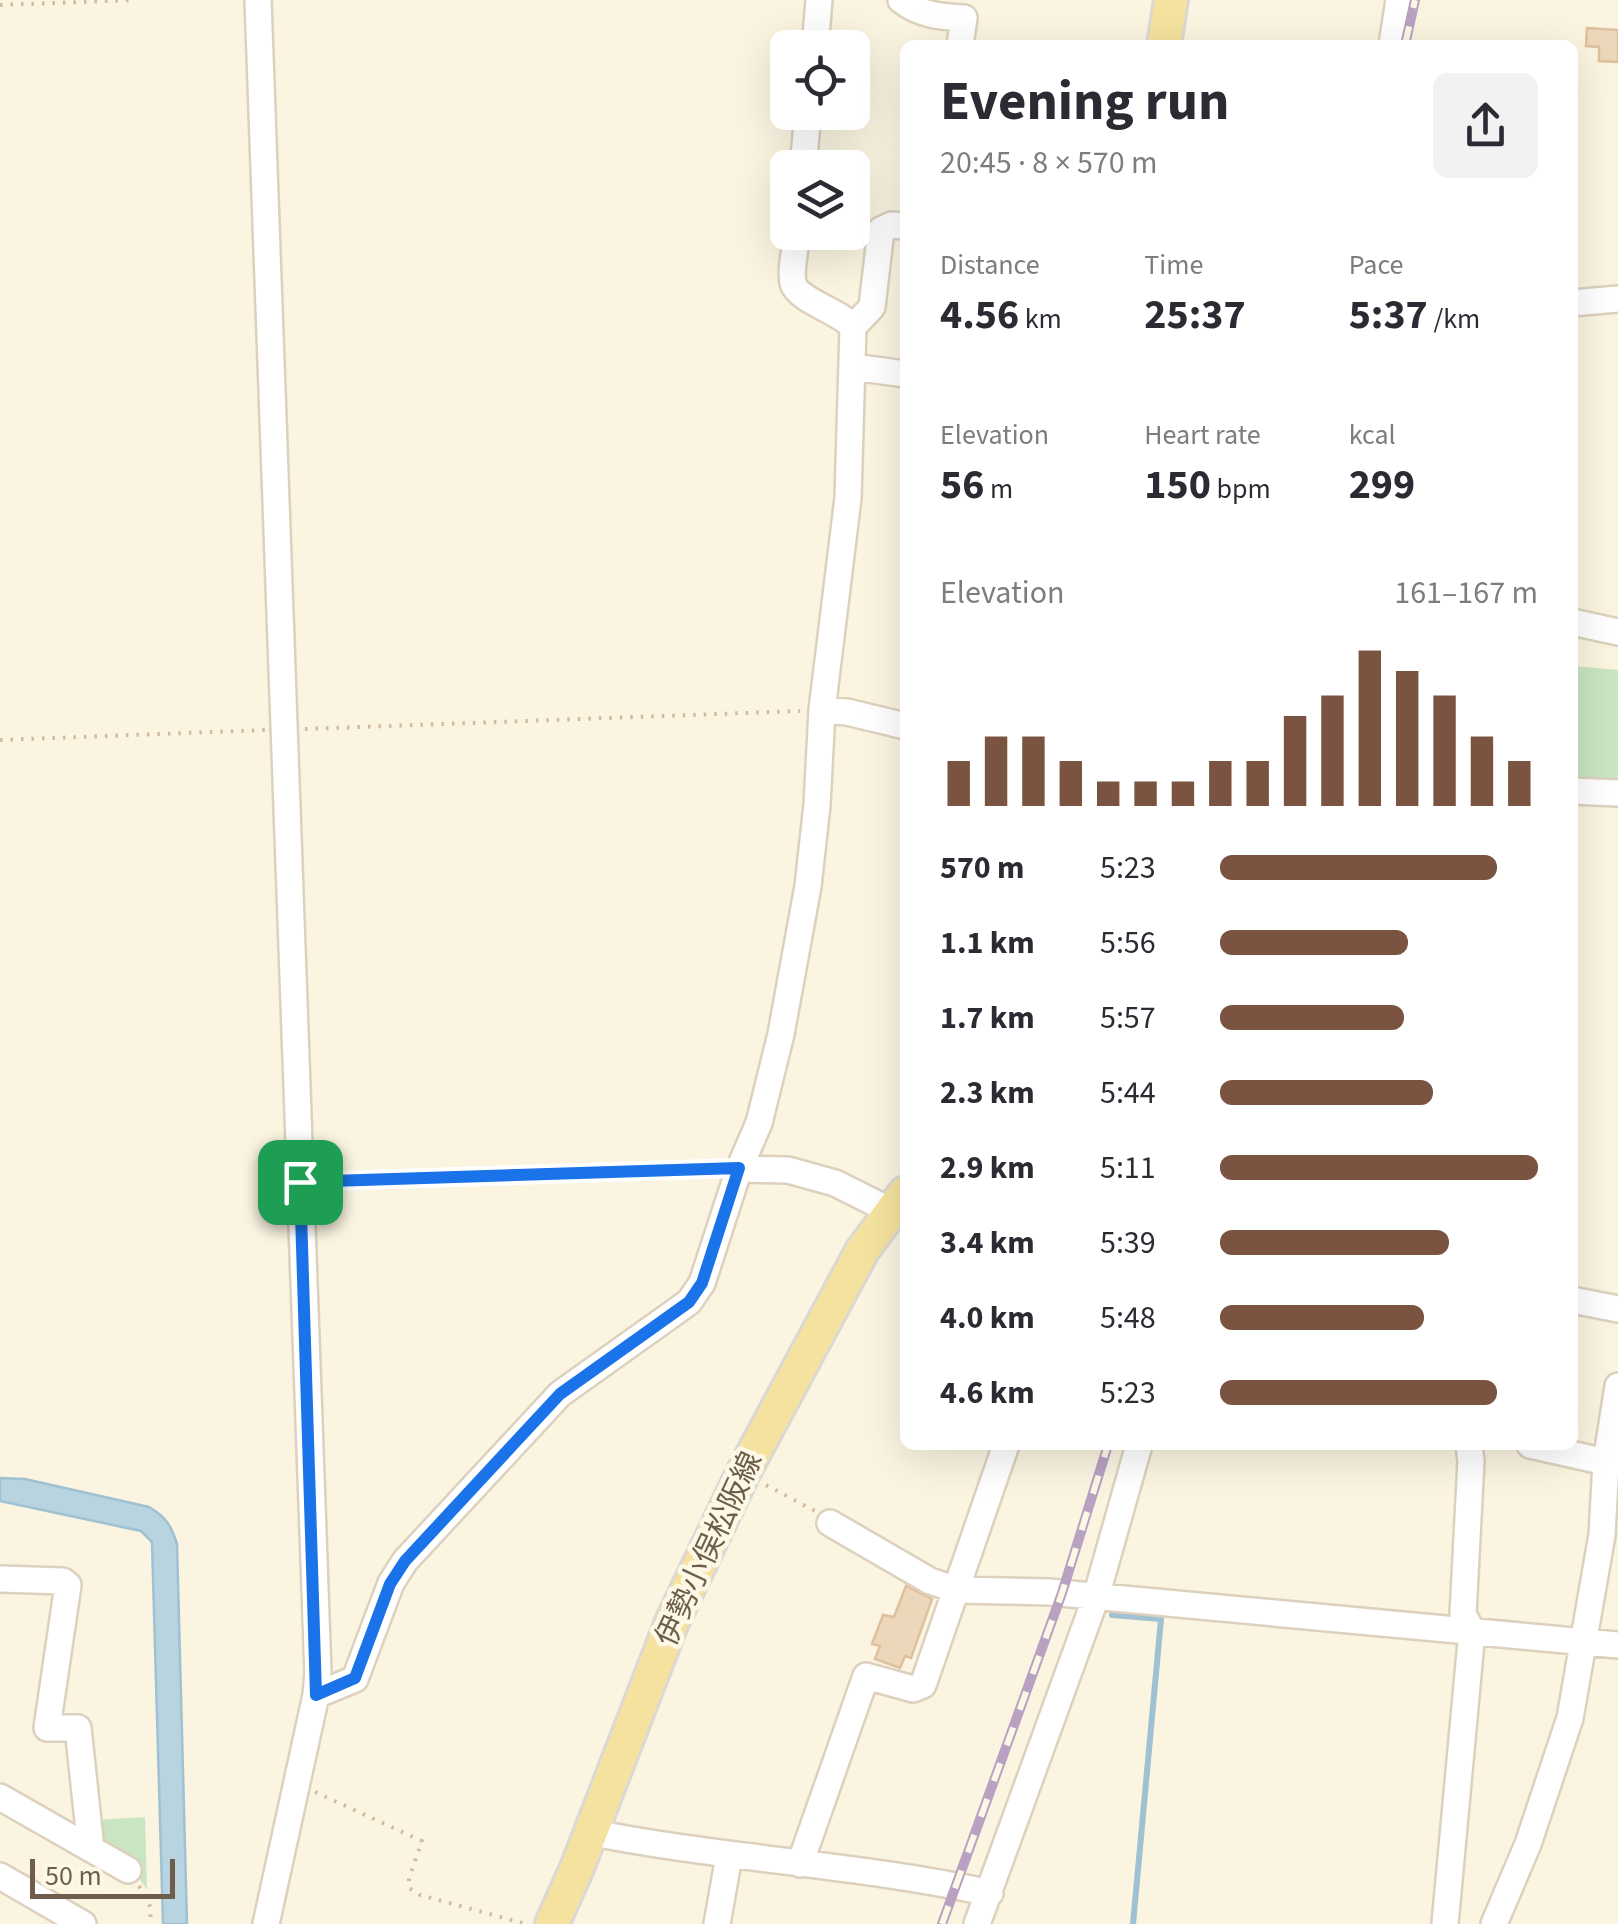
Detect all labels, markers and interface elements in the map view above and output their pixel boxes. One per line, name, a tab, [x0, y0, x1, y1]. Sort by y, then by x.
map controls	[770, 30, 870, 250]
button: locate	[770, 30, 870, 130]
text: Evening run	[940, 63, 1229, 141]
button: share	[1433, 73, 1538, 178]
text: 20:45 · 8 × 570 m	[940, 140, 1158, 186]
button: layers	[770, 150, 870, 250]
text: Distance	[940, 245, 1040, 285]
text: Time	[1144, 245, 1203, 285]
text: Pace	[1349, 245, 1404, 285]
text: 4.56	[940, 285, 1019, 345]
text: 25:37	[1144, 285, 1246, 345]
text: 5:37	[1349, 285, 1428, 345]
text: km	[1019, 299, 1062, 339]
text: /km	[1428, 299, 1480, 339]
text: Elevation	[940, 415, 1049, 455]
text: Heart rate	[1144, 415, 1261, 455]
text: kcal	[1349, 415, 1396, 455]
text: 56	[940, 455, 984, 515]
text: 150	[1144, 455, 1211, 515]
text: 299	[1349, 455, 1415, 515]
text: m	[984, 469, 1013, 509]
text: bpm	[1211, 469, 1271, 509]
text: Elevation	[940, 570, 1065, 616]
text: 161–167 m	[1394, 570, 1538, 616]
text: 570 m	[940, 845, 1025, 891]
text: 5:23	[1100, 845, 1156, 891]
text: 1.1 km	[940, 920, 1035, 966]
text: 5:56	[1100, 920, 1156, 966]
text: 1.7 km	[940, 995, 1035, 1041]
text: 5:57	[1100, 995, 1156, 1041]
text: 2.3 km	[940, 1070, 1035, 1116]
text: 5:44	[1100, 1070, 1156, 1116]
pin	[258, 1140, 343, 1225]
text: 2.9 km	[940, 1145, 1035, 1191]
text: 5:11	[1100, 1145, 1156, 1191]
icon: arrive	[273, 1155, 328, 1210]
text: 3.4 km	[940, 1220, 1035, 1266]
text: 5:39	[1100, 1220, 1156, 1266]
text: 4.0 km	[940, 1295, 1035, 1341]
text: 5:48	[1100, 1295, 1156, 1341]
text: 4.6 km	[940, 1370, 1035, 1416]
text: 5:23	[1100, 1370, 1156, 1416]
street label: 伊勢小俣松阪線	[645, 1445, 773, 1653]
scale bar	[30, 1854, 175, 1898]
text: 50 m	[45, 1856, 102, 1896]

